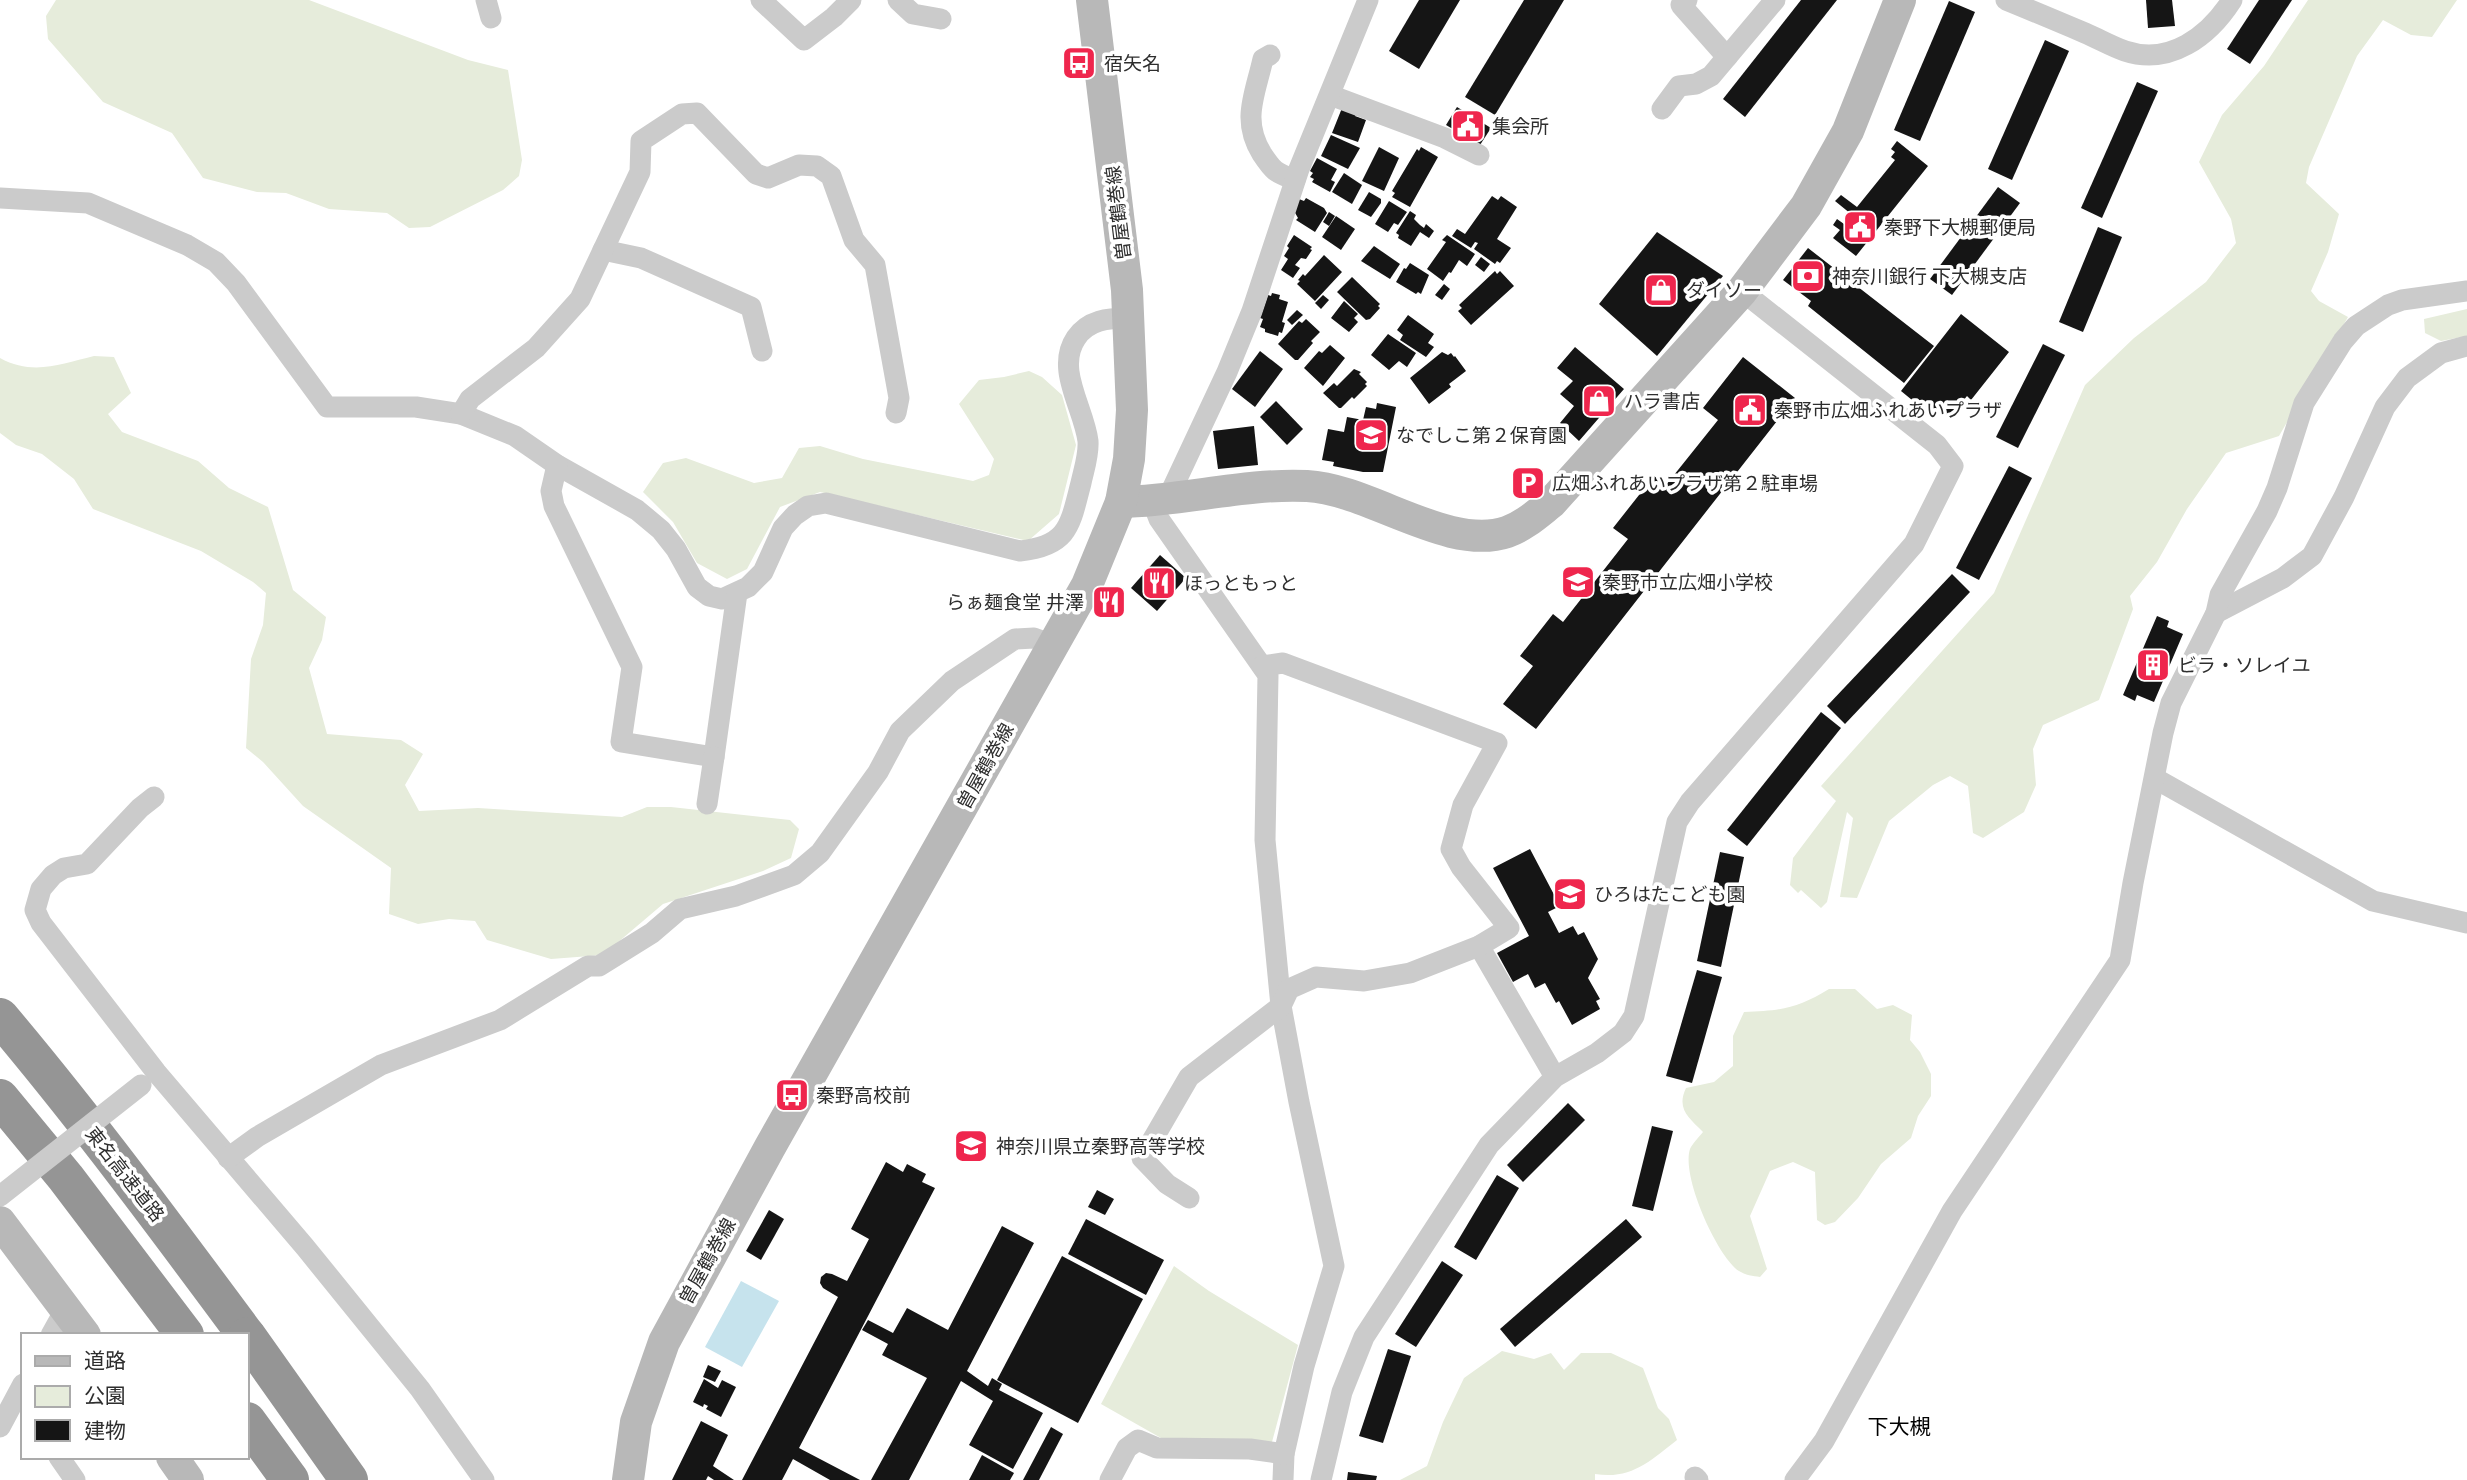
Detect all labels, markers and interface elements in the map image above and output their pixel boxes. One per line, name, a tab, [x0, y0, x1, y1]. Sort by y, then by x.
bus stop icon: 宿矢名	[1060, 44, 1098, 82]
place label: 宿矢名	[1104, 51, 1161, 75]
public building icon: 集会所	[1449, 107, 1487, 145]
place label: 集会所	[1492, 114, 1549, 138]
street label: 曽屋鶴巻線	[1100, 164, 1136, 262]
public building icon: 秦野下大槻郵便局	[1841, 208, 1879, 246]
place label: 秦野下大槻郵便局	[1884, 215, 2036, 239]
bank icon: 神奈川銀行 下大槻支店	[1789, 257, 1827, 295]
place label: 神奈川銀行 下大槻支店	[1832, 264, 2027, 288]
shop icon: ダイソー	[1642, 271, 1680, 309]
place label: ダイソー	[1686, 278, 1762, 302]
shop icon: ハラ書店	[1580, 382, 1618, 420]
place label: ハラ書店	[1624, 389, 1700, 413]
public building icon: 秦野市広畑ふれあいプラザ	[1731, 391, 1769, 429]
place label: 秦野市広畑ふれあいプラザ	[1774, 398, 2002, 422]
school or university icon: なでしこ第２保育園	[1352, 416, 1390, 454]
place label: なでしこ第２保育園	[1396, 423, 1567, 447]
parking icon: 広畑ふれあいプラザ第２駐車場	[1509, 464, 1547, 502]
place label: 広畑ふれあいプラザ第２駐車場	[1552, 471, 1818, 495]
school or university icon: 秦野市立広畑小学校	[1559, 563, 1597, 601]
restaurant icon: ほっともっと	[1140, 564, 1178, 602]
place label: 秦野市立広畑小学校	[1602, 570, 1773, 594]
place label: ほっともっと	[1184, 571, 1298, 595]
restaurant icon: らぁ麺食堂 井澤	[1090, 583, 1128, 621]
place label: らぁ麺食堂 井澤	[946, 590, 1084, 614]
building icon: ビラ・ソレイユ	[2134, 646, 2172, 684]
place label: ビラ・ソレイユ	[2178, 653, 2311, 677]
street label: 曽屋鶴巻線	[951, 719, 1019, 813]
school or university icon: ひろはたこども園	[1551, 875, 1589, 913]
place label: ひろはたこども園	[1594, 882, 1746, 906]
bus stop icon: 秦野高校前	[773, 1076, 811, 1114]
place label: 秦野高校前	[816, 1083, 911, 1107]
street label: 東名高速道路	[80, 1122, 170, 1226]
school or university icon: 神奈川県立秦野高等学校	[952, 1127, 990, 1165]
place label: 神奈川県立秦野高等学校	[996, 1134, 1205, 1158]
street label: 曽屋鶴巻線	[673, 1214, 741, 1308]
legend	[21, 1333, 248, 1459]
text: 道路	[84, 1347, 126, 1373]
text: 公園	[84, 1382, 126, 1408]
district label: 下大槻	[1868, 1413, 1931, 1439]
text: 建物	[84, 1417, 126, 1443]

